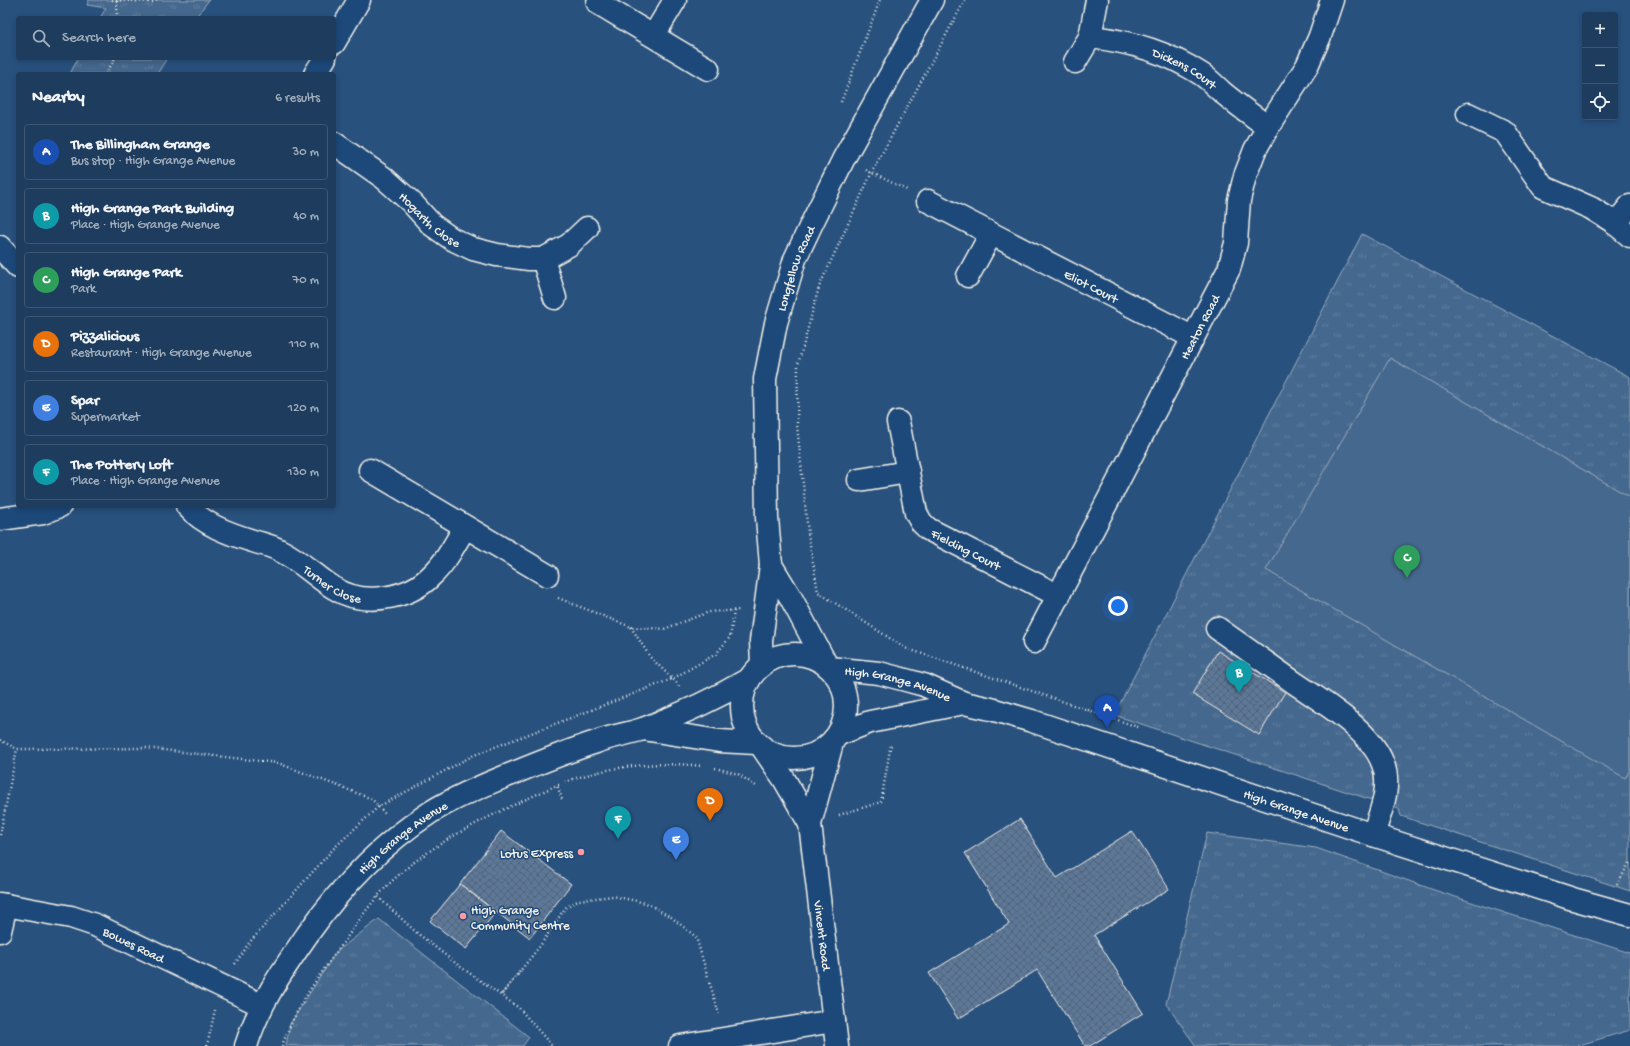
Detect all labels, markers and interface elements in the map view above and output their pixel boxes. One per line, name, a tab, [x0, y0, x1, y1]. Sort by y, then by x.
map controls	[1582, 12, 1618, 120]
button: +	[1582, 12, 1618, 48]
search box	[16, 16, 336, 60]
icon: search	[30, 27, 52, 49]
text: Search here	[62, 29, 136, 47]
street label: Dickens Court	[1149, 46, 1220, 95]
button: −	[1582, 48, 1618, 84]
button: locate	[1582, 84, 1618, 120]
text: Nearby	[32, 88, 85, 108]
text: 6 results	[275, 91, 320, 106]
text: The Billingham Grange	[71, 136, 210, 154]
text: A	[42, 145, 50, 160]
text: 30 m	[293, 145, 319, 160]
text: Bus stop · High Grange Avenue	[71, 154, 235, 169]
street label: Hogarth Close	[395, 190, 462, 252]
text: High Grange Park Building	[71, 200, 234, 218]
text: B	[43, 209, 49, 224]
text: 40 m	[293, 209, 319, 224]
text: Place · High Grange Avenue	[71, 218, 220, 233]
street label: Longfellow Road	[775, 223, 820, 313]
text: High Grange Park	[71, 264, 182, 282]
street label: Eliot Court	[1061, 267, 1121, 308]
text: C	[42, 273, 50, 288]
text: 70 m	[293, 273, 319, 288]
text: Park	[71, 282, 96, 297]
street label: Heaton Road	[1178, 291, 1225, 363]
text: Pizzalicious	[71, 328, 139, 346]
text: D	[42, 337, 50, 352]
text: 110 m	[289, 337, 319, 352]
text: Restaurant · High Grange Avenue	[71, 346, 252, 361]
text: Spar	[71, 392, 99, 410]
text: E	[42, 401, 50, 416]
text: 120 m	[288, 401, 319, 416]
text: Supermarket	[71, 410, 140, 425]
text: The Pottery Loft	[71, 456, 172, 474]
text: F	[43, 465, 49, 480]
text: 130 m	[287, 465, 319, 480]
text: Place · High Grange Avenue	[71, 474, 220, 489]
street label: Fielding Court	[927, 526, 1004, 576]
pin: C	[1394, 545, 1420, 578]
street label: Turner Close	[299, 562, 362, 608]
your location	[1108, 596, 1128, 616]
pin: B	[1226, 660, 1252, 693]
street label: High Grange Avenue	[844, 665, 953, 706]
pin: A	[1094, 695, 1120, 728]
street label: High Grange Avenue	[1241, 787, 1351, 836]
pin: D	[697, 788, 723, 821]
street label: High Grange Avenue	[356, 799, 451, 878]
pin: F	[605, 806, 631, 839]
pin: E	[663, 827, 689, 860]
place label: Lotus Express	[500, 847, 574, 862]
marker: Lotus Express	[576, 847, 586, 857]
street label: Vincent Road	[809, 899, 833, 973]
place label: High Grange Community Centre	[471, 904, 570, 934]
marker: High Grange Community Centre	[458, 911, 468, 921]
street label: Bowes Road	[99, 925, 168, 968]

